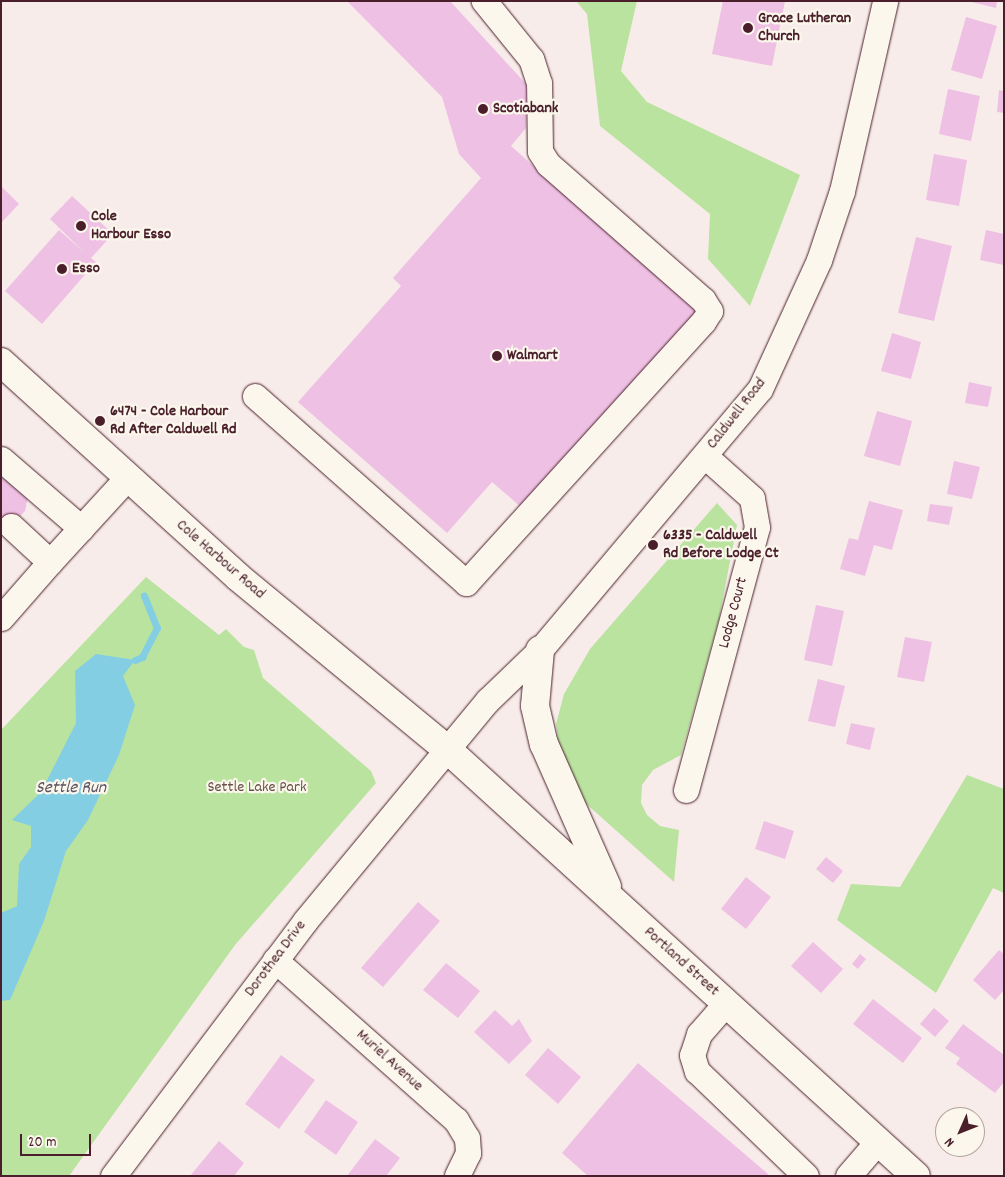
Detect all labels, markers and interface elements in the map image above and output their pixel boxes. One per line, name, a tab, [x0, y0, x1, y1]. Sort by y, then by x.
place label: Grace Lutheran Church	[758, 9, 851, 47]
marker: Grace Lutheran Church	[742, 22, 754, 34]
place label: Scotiabank	[493, 99, 558, 119]
marker: Scotiabank	[477, 103, 489, 115]
place label: Cole Harbour Esso	[91, 207, 171, 245]
marker: Cole Harbour Esso	[75, 220, 87, 232]
place label: Esso	[72, 259, 100, 279]
marker: Esso	[56, 263, 68, 275]
place label: Walmart	[507, 346, 558, 366]
marker: Walmart	[491, 350, 503, 362]
street label: Caldwell Road	[703, 374, 771, 454]
place label: 6474 - Cole Harbour Rd After Caldwell Rd	[110, 402, 237, 440]
marker: 6474 - Cole Harbour Rd After Caldwell Rd	[94, 415, 106, 427]
street label: Cole Harbour Road	[172, 516, 268, 604]
place label: 6335 - Caldwell Rd Before Lodge Ct	[663, 526, 779, 564]
marker: 6335 - Caldwell Rd Before Lodge Ct	[647, 539, 659, 551]
street label: Lodge Court	[715, 575, 753, 651]
water label: Settle Run	[36, 778, 106, 800]
park label: Settle Lake Park	[208, 778, 306, 798]
street label: Dorothea Drive	[241, 917, 311, 1001]
street label: Portland Street	[639, 923, 723, 1001]
street label: Muriel Avenue	[352, 1026, 426, 1096]
north arrow	[935, 1107, 985, 1157]
scale bar	[22, 1124, 94, 1156]
text: 20 m	[28, 1132, 56, 1154]
text: N	[940, 1132, 960, 1151]

